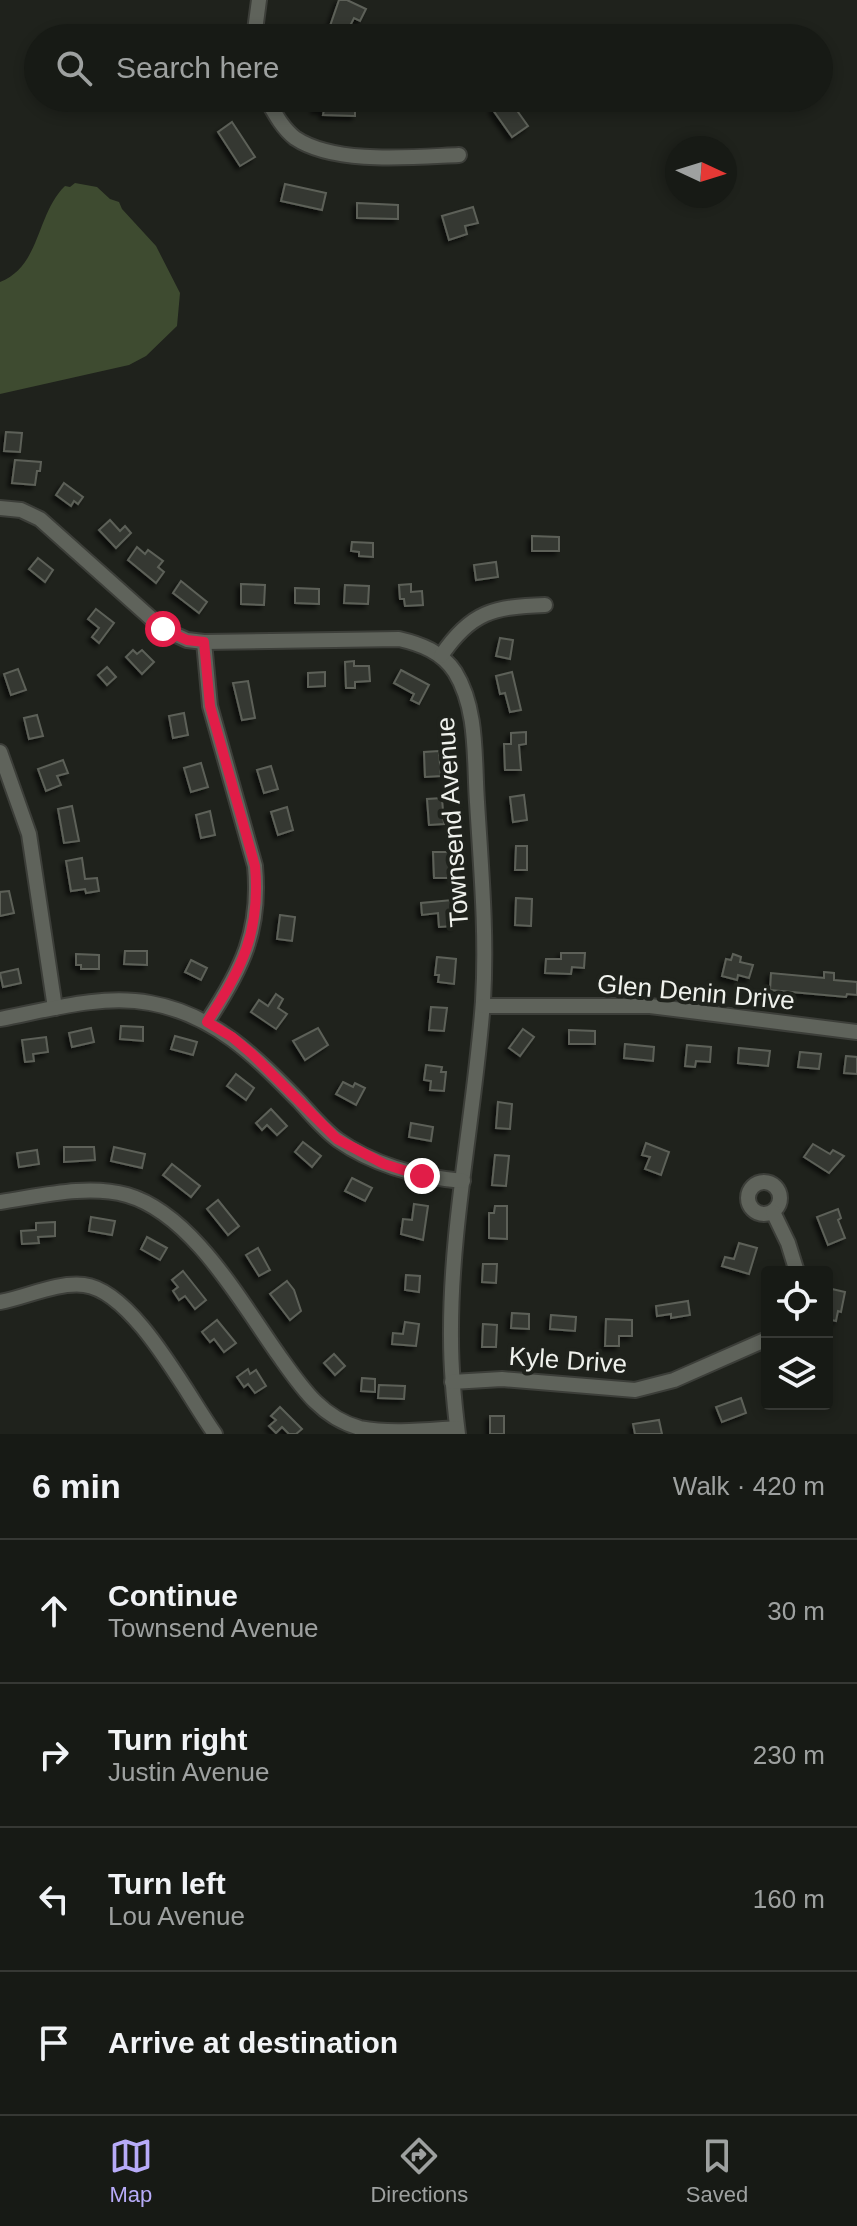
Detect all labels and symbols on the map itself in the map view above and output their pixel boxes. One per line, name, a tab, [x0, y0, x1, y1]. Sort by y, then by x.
north arrow	[665, 136, 737, 208]
route start	[145, 611, 181, 647]
street label: Townsend Avenue	[430, 716, 474, 928]
street label: Glen Denin Drive	[596, 968, 796, 1016]
route end	[404, 1158, 440, 1194]
street label: Kyle Drive	[508, 1341, 628, 1379]

